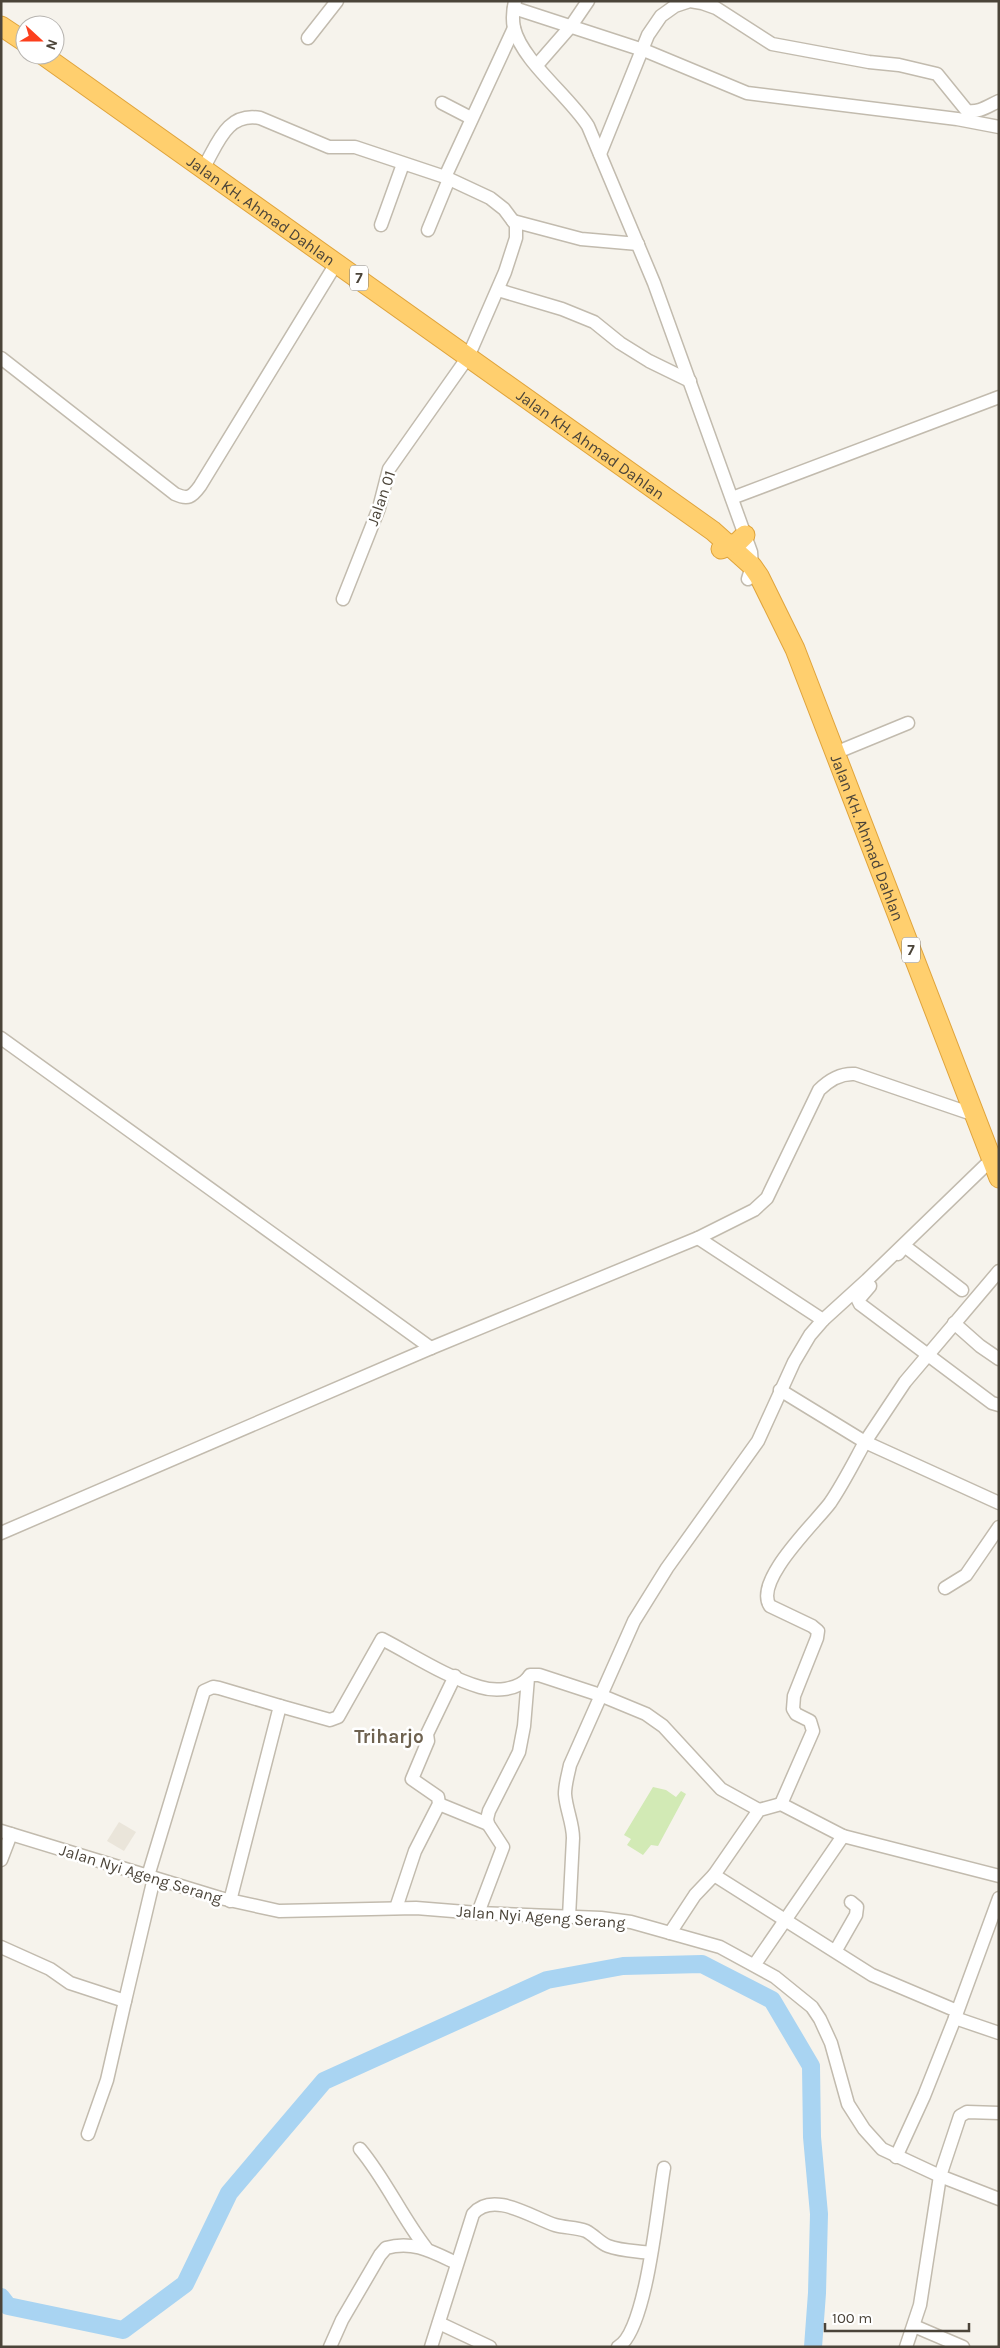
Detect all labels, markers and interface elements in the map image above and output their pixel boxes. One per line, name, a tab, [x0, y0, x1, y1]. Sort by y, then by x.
north arrow	[15, 15, 65, 65]
text: N	[42, 37, 61, 52]
street label: Jalan KH. Ahmad Dahlan	[184, 151, 339, 269]
road number: 7	[350, 266, 368, 290]
street label: Jalan KH. Ahmad Dahlan	[513, 385, 669, 503]
street label: Jalan 01	[363, 468, 399, 528]
street label: Jalan KH. Ahmad Dahlan	[827, 752, 908, 924]
road number: 7	[902, 938, 920, 962]
district label: Triharjo	[354, 1726, 424, 1748]
street label: Jalan Nyi Ageng Serang	[57, 1840, 225, 1908]
street label: Jalan Nyi Ageng Serang	[456, 1902, 626, 1932]
scale bar	[825, 2300, 969, 2332]
text: 100 m	[832, 2309, 872, 2327]

